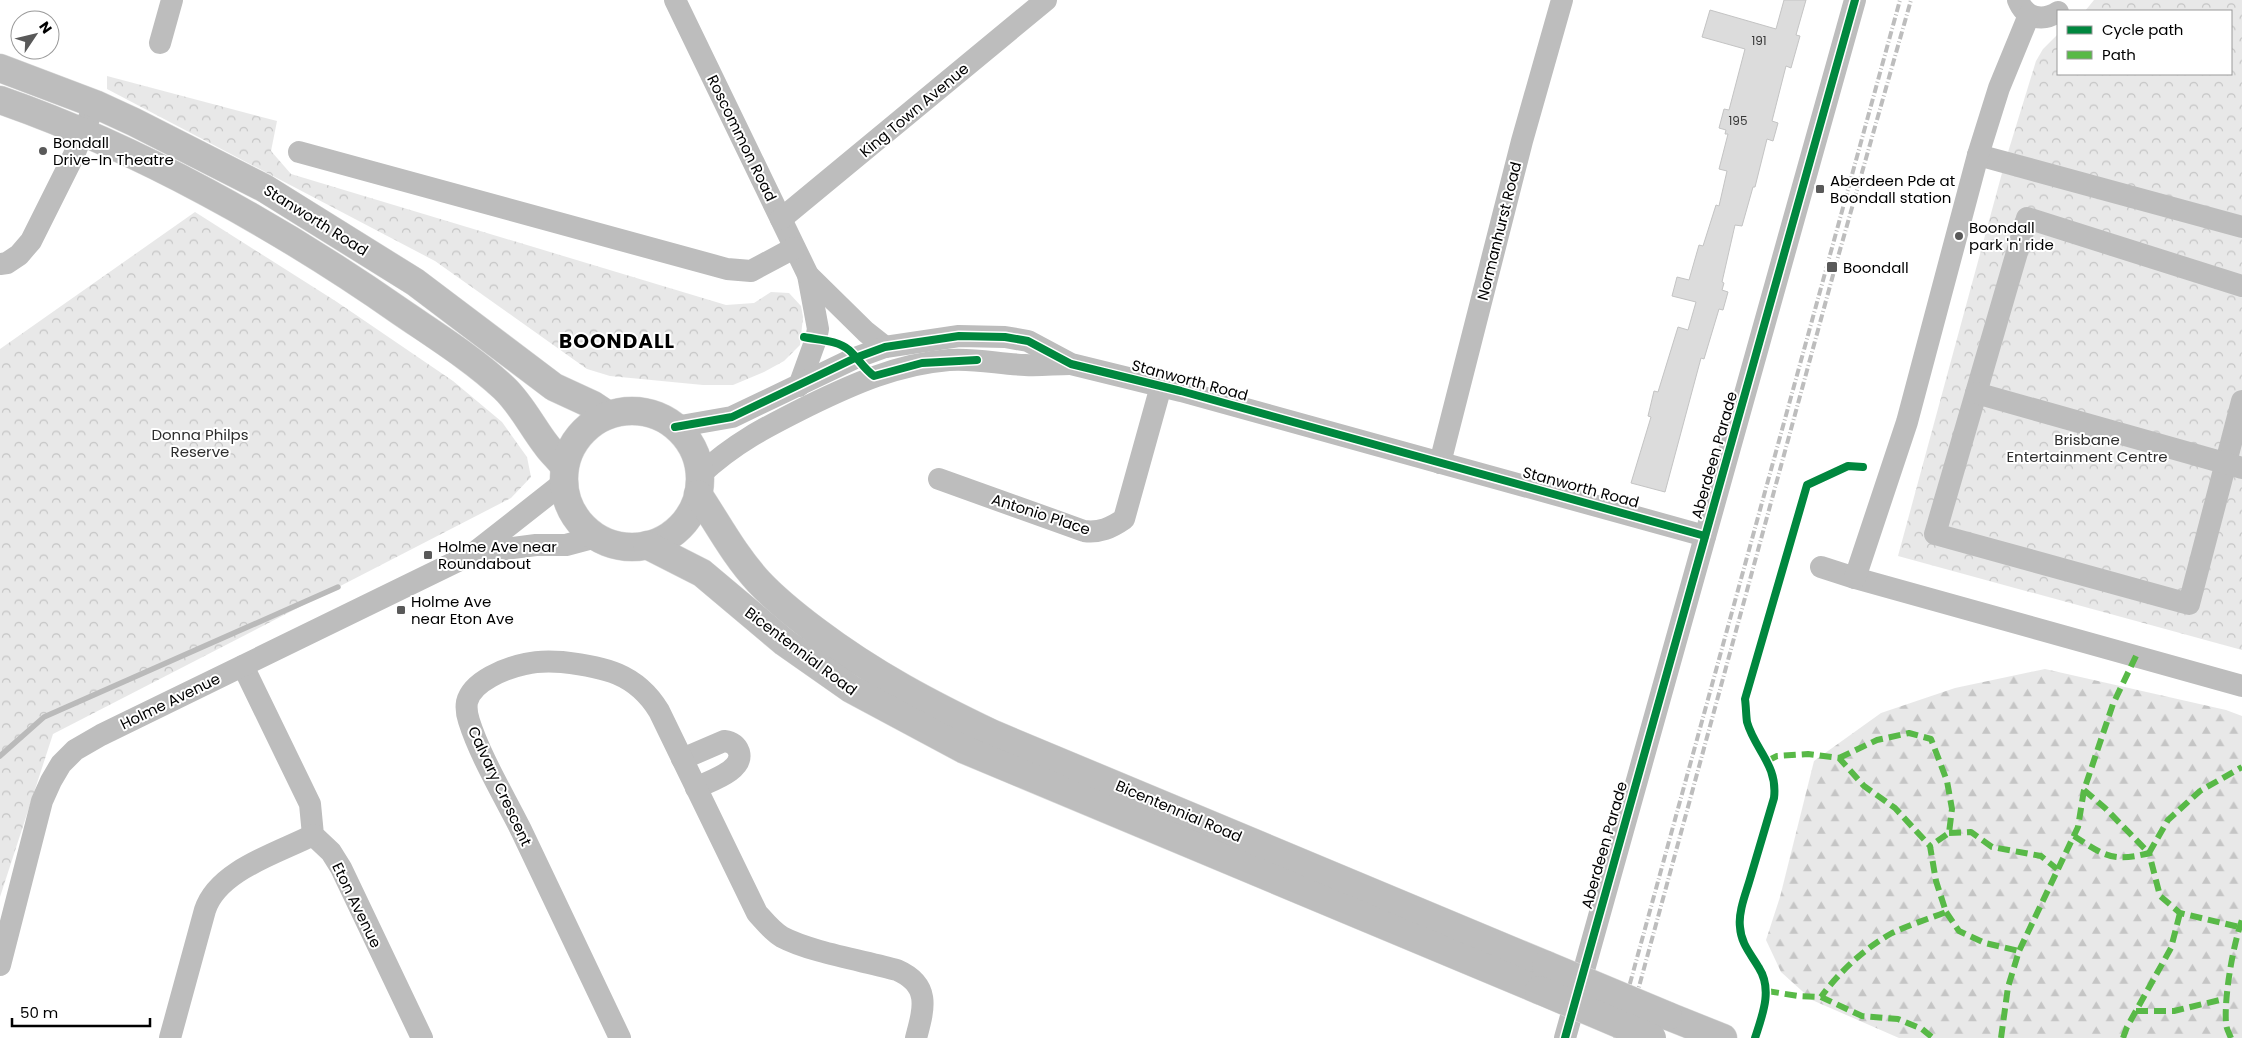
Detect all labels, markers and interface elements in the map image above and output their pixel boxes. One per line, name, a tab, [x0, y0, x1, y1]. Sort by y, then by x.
north arrow	[10, 10, 60, 60]
legend	[2057, 10, 2232, 75]
text: N	[34, 17, 57, 38]
text: Cycle path	[2102, 19, 2183, 40]
house number: 191	[1751, 32, 1767, 49]
text: Path	[2102, 44, 2136, 65]
street label: King Town Avenue	[855, 58, 973, 162]
street label: Roscommon Road	[702, 71, 782, 205]
house number: 195	[1729, 112, 1747, 129]
place label: Bondall Drive-In Theatre	[53, 132, 174, 170]
marker: Bondall Drive-In Theatre	[37, 145, 49, 157]
street label: Normanhurst Road	[1472, 160, 1526, 302]
place label: Aberdeen Pde at Boondall station	[1830, 170, 1955, 208]
street label: Stanworth Road	[260, 179, 372, 261]
marker: Aberdeen Pde at Boondall station	[1814, 183, 1826, 195]
place label: Boondall park 'n' ride	[1969, 217, 2054, 255]
marker: Boondall park 'n' ride	[1953, 230, 1965, 242]
place label: Boondall	[1843, 257, 1909, 278]
marker: Boondall	[1825, 260, 1839, 274]
district label: BOONDALL	[559, 327, 675, 355]
street label: Stanworth Road	[1130, 354, 1250, 406]
street label: Aberdeen Parade	[1686, 389, 1742, 521]
park label: Donna Philps Reserve	[151, 424, 249, 462]
park label: Brisbane Entertainment Centre	[2006, 429, 2168, 467]
street label: Stanworth Road	[1521, 461, 1641, 513]
street label: Antonio Place	[989, 488, 1093, 540]
place label: Holme Ave near Roundabout	[438, 536, 557, 574]
marker: Holme Ave near Roundabout	[422, 549, 434, 561]
place label: Holme Ave near Eton Ave	[411, 591, 514, 629]
street label: Bicentennial Road	[741, 602, 861, 700]
marker: Holme Ave near Eton Ave	[395, 604, 407, 616]
street label: Holme Avenue	[117, 668, 223, 734]
street label: Calvary Crescent	[463, 723, 537, 849]
street label: Bicentennial Road	[1113, 775, 1245, 847]
street label: Aberdeen Parade	[1576, 779, 1632, 911]
street label: Eton Avenue	[327, 859, 387, 951]
scale bar	[12, 996, 150, 1028]
text: 50 m	[20, 1002, 58, 1023]

